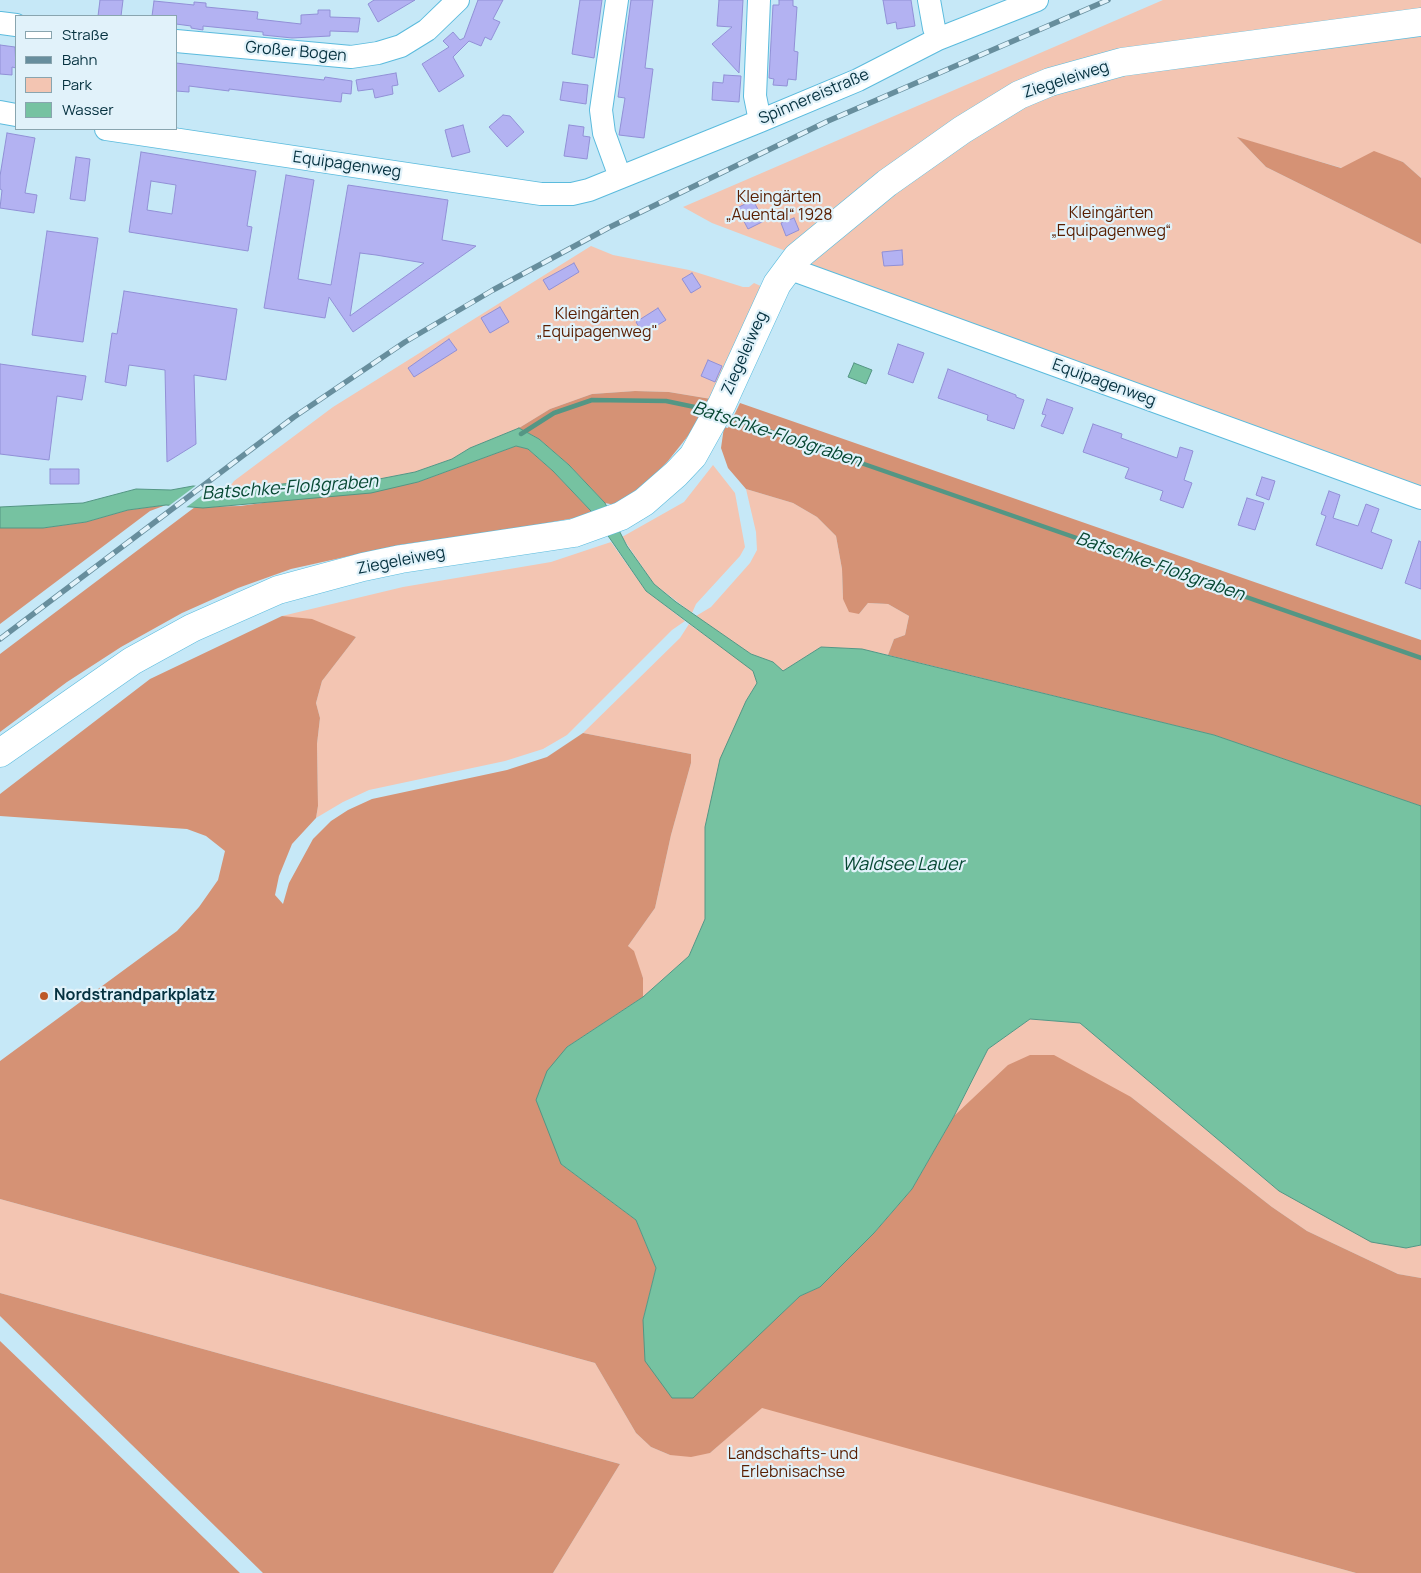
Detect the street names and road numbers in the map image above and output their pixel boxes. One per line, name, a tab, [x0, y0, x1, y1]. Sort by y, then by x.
street label: Großer Bogen	[245, 38, 347, 66]
street label: Ziegeleiweg	[1021, 57, 1111, 103]
street label: Spinnereistraße	[756, 65, 872, 129]
street label: Equipagenweg	[292, 148, 402, 182]
street label: Ziegeleiweg	[718, 308, 772, 398]
street label: Equipagenweg	[1049, 355, 1159, 411]
street label: Ziegeleiweg	[355, 543, 447, 579]

